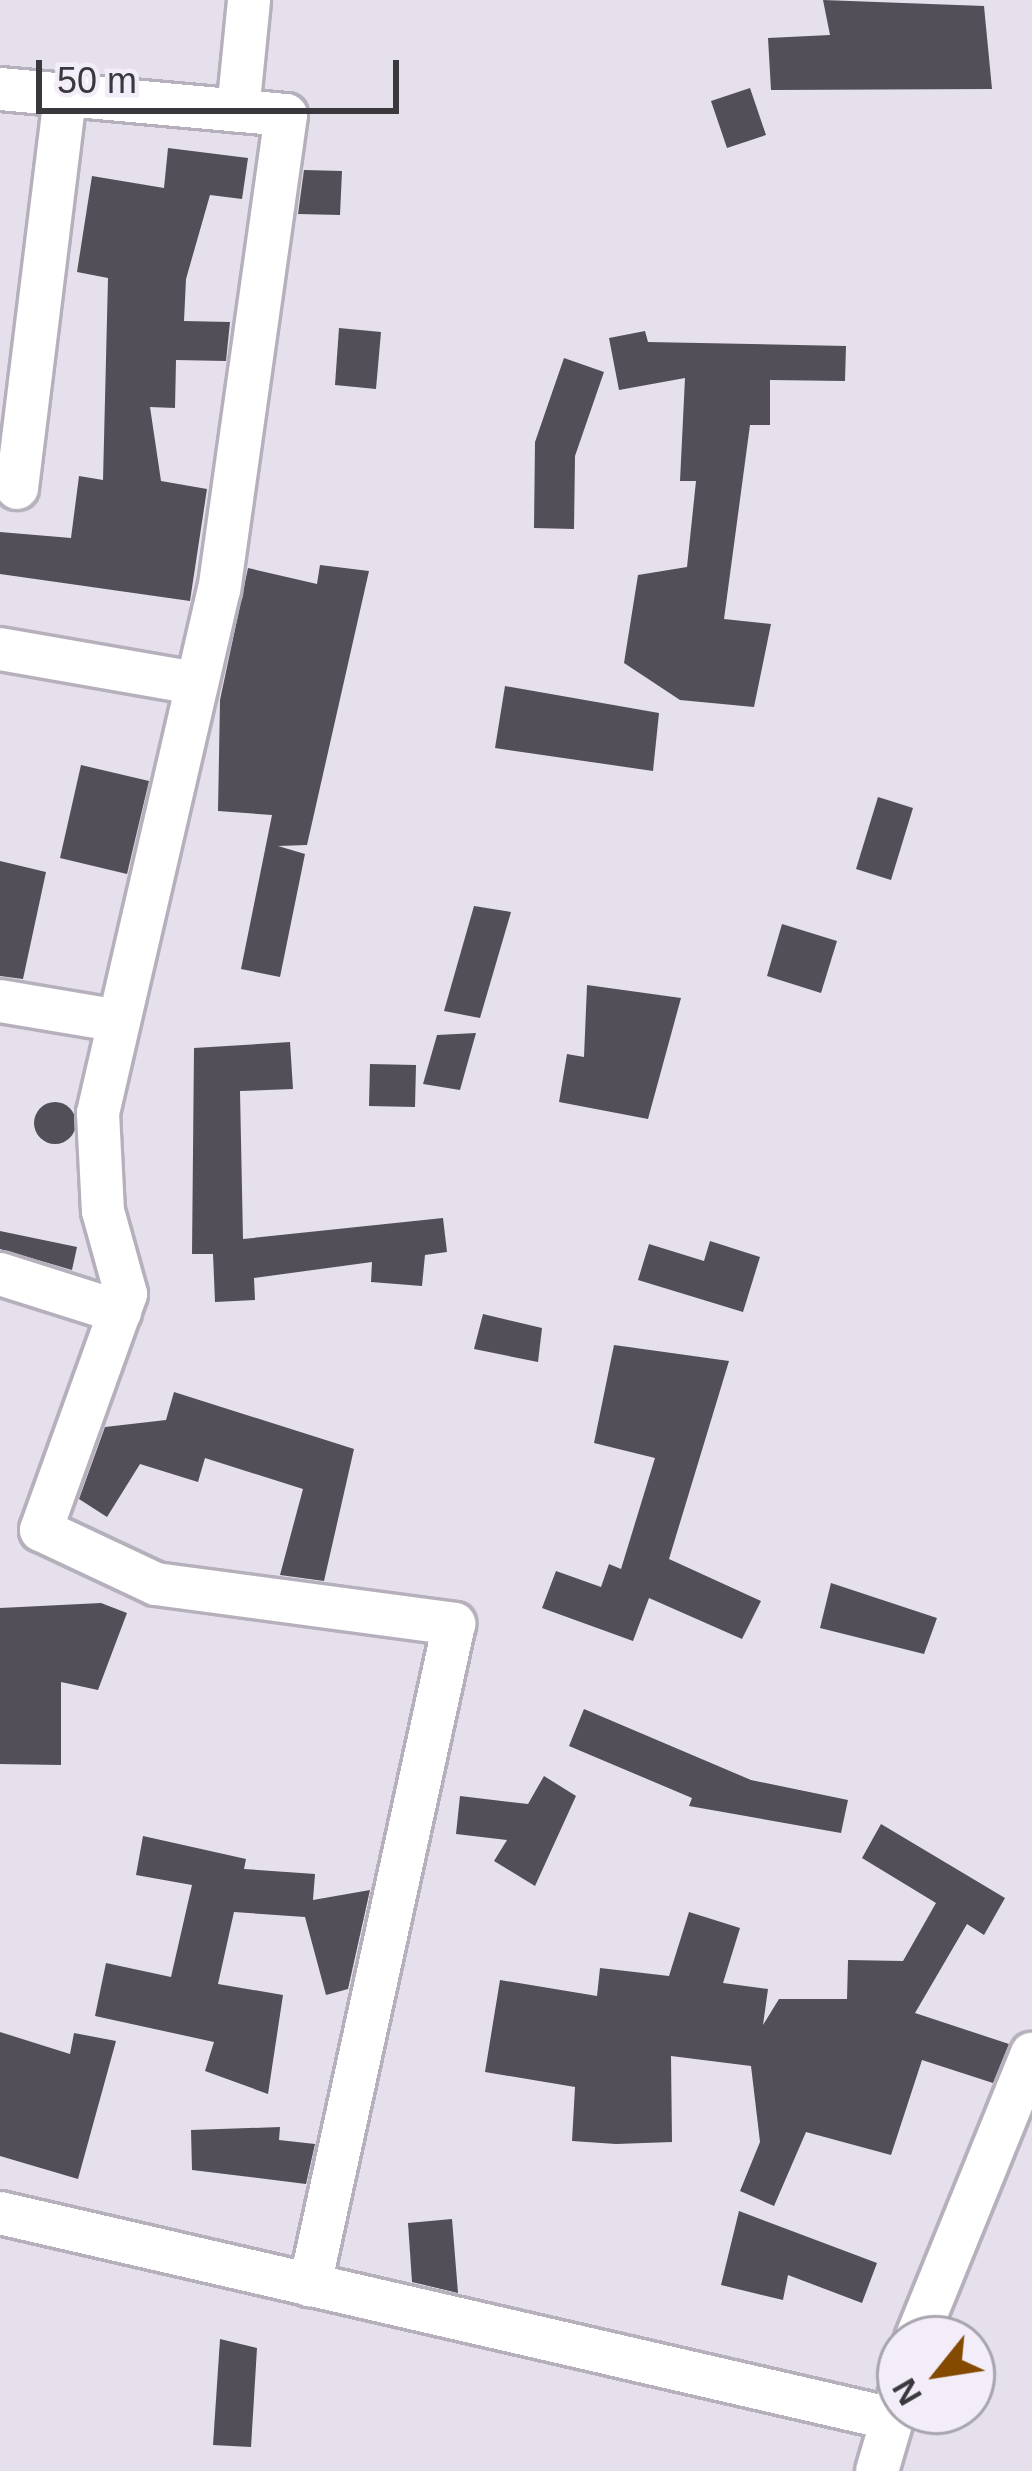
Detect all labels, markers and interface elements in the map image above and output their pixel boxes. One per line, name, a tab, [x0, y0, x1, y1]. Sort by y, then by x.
scale bar	[42, 36, 405, 110]
text: 50 m	[57, 60, 137, 101]
north arrow	[876, 2315, 996, 2435]
text: N	[885, 2372, 929, 2411]

